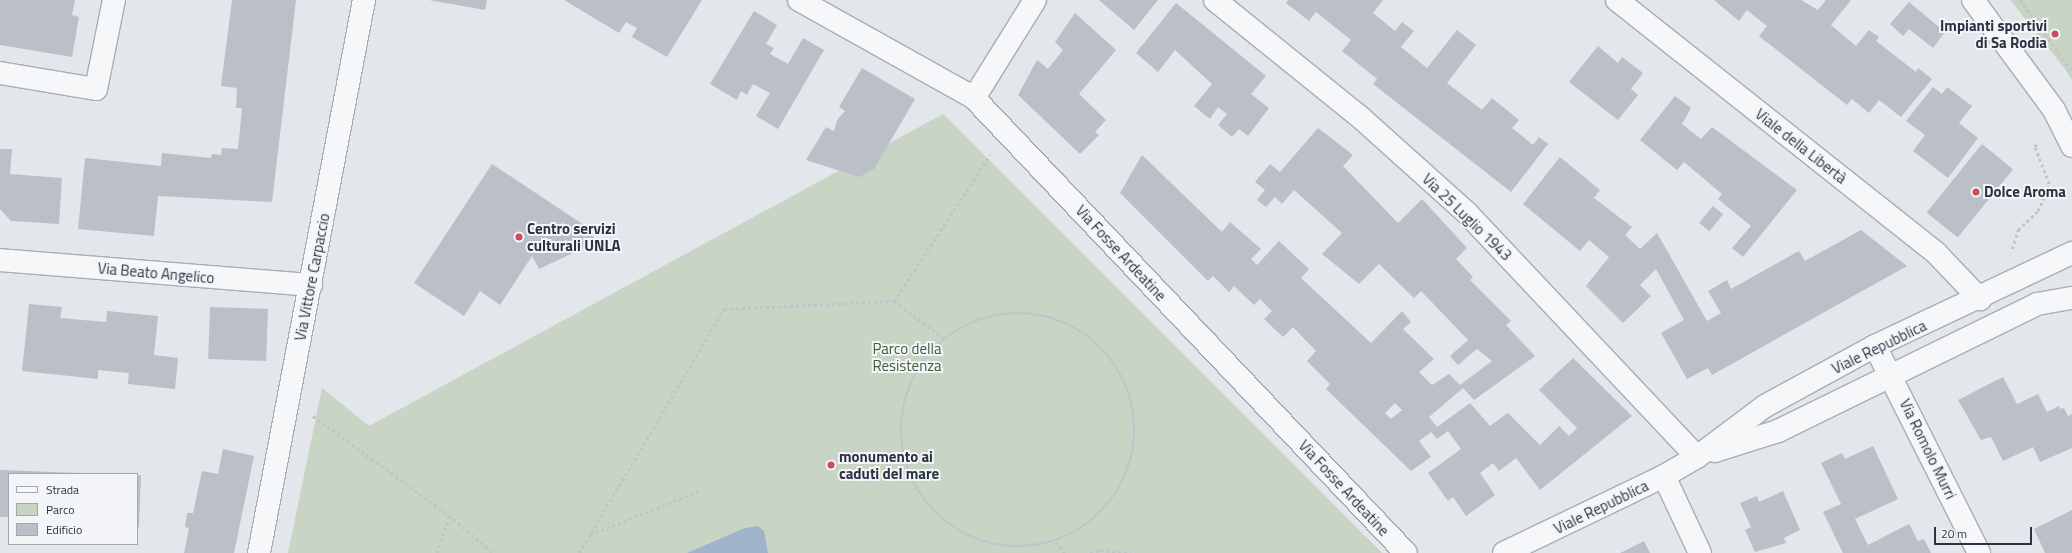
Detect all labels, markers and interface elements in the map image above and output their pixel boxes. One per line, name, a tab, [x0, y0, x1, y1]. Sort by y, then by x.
place label: Impianti sportivi di Sa Rodia	[1940, 16, 2047, 51]
marker: Impianti sportivi di Sa Rodia	[2050, 29, 2060, 39]
street label: Viale della Libertà	[1752, 105, 1850, 187]
street label: Via 25 Luglio 1943	[1419, 170, 1515, 264]
place label: Dolce Aroma	[1984, 183, 2066, 201]
marker: Dolce Aroma	[1971, 187, 1981, 197]
street label: Via Fosse Ardeatine	[1072, 201, 1170, 305]
street label: Via Vittore Carpaccio	[291, 212, 333, 342]
place label: Centro servizi culturali UNLA	[527, 219, 621, 254]
marker: Centro servizi culturali UNLA	[514, 232, 524, 242]
street label: Via Beato Angelico	[97, 259, 215, 287]
street label: Viale Repubblica	[1829, 316, 1929, 378]
park label: Parco della Resistenza	[872, 339, 942, 374]
street label: Via Romolo Murri	[1896, 396, 1960, 502]
street label: Via Fosse Ardeatine	[1295, 436, 1393, 540]
place label: monumento ai caduti del mare	[839, 447, 939, 482]
marker: monumento ai caduti del mare	[826, 460, 836, 470]
legend	[8, 473, 138, 545]
street label: Viale Repubblica	[1551, 476, 1651, 538]
text: Strada	[46, 480, 79, 499]
text: Parco	[46, 500, 75, 519]
scale bar	[1936, 519, 2034, 545]
text: Edificio	[46, 520, 82, 539]
text: 20 m	[1941, 524, 1967, 543]

